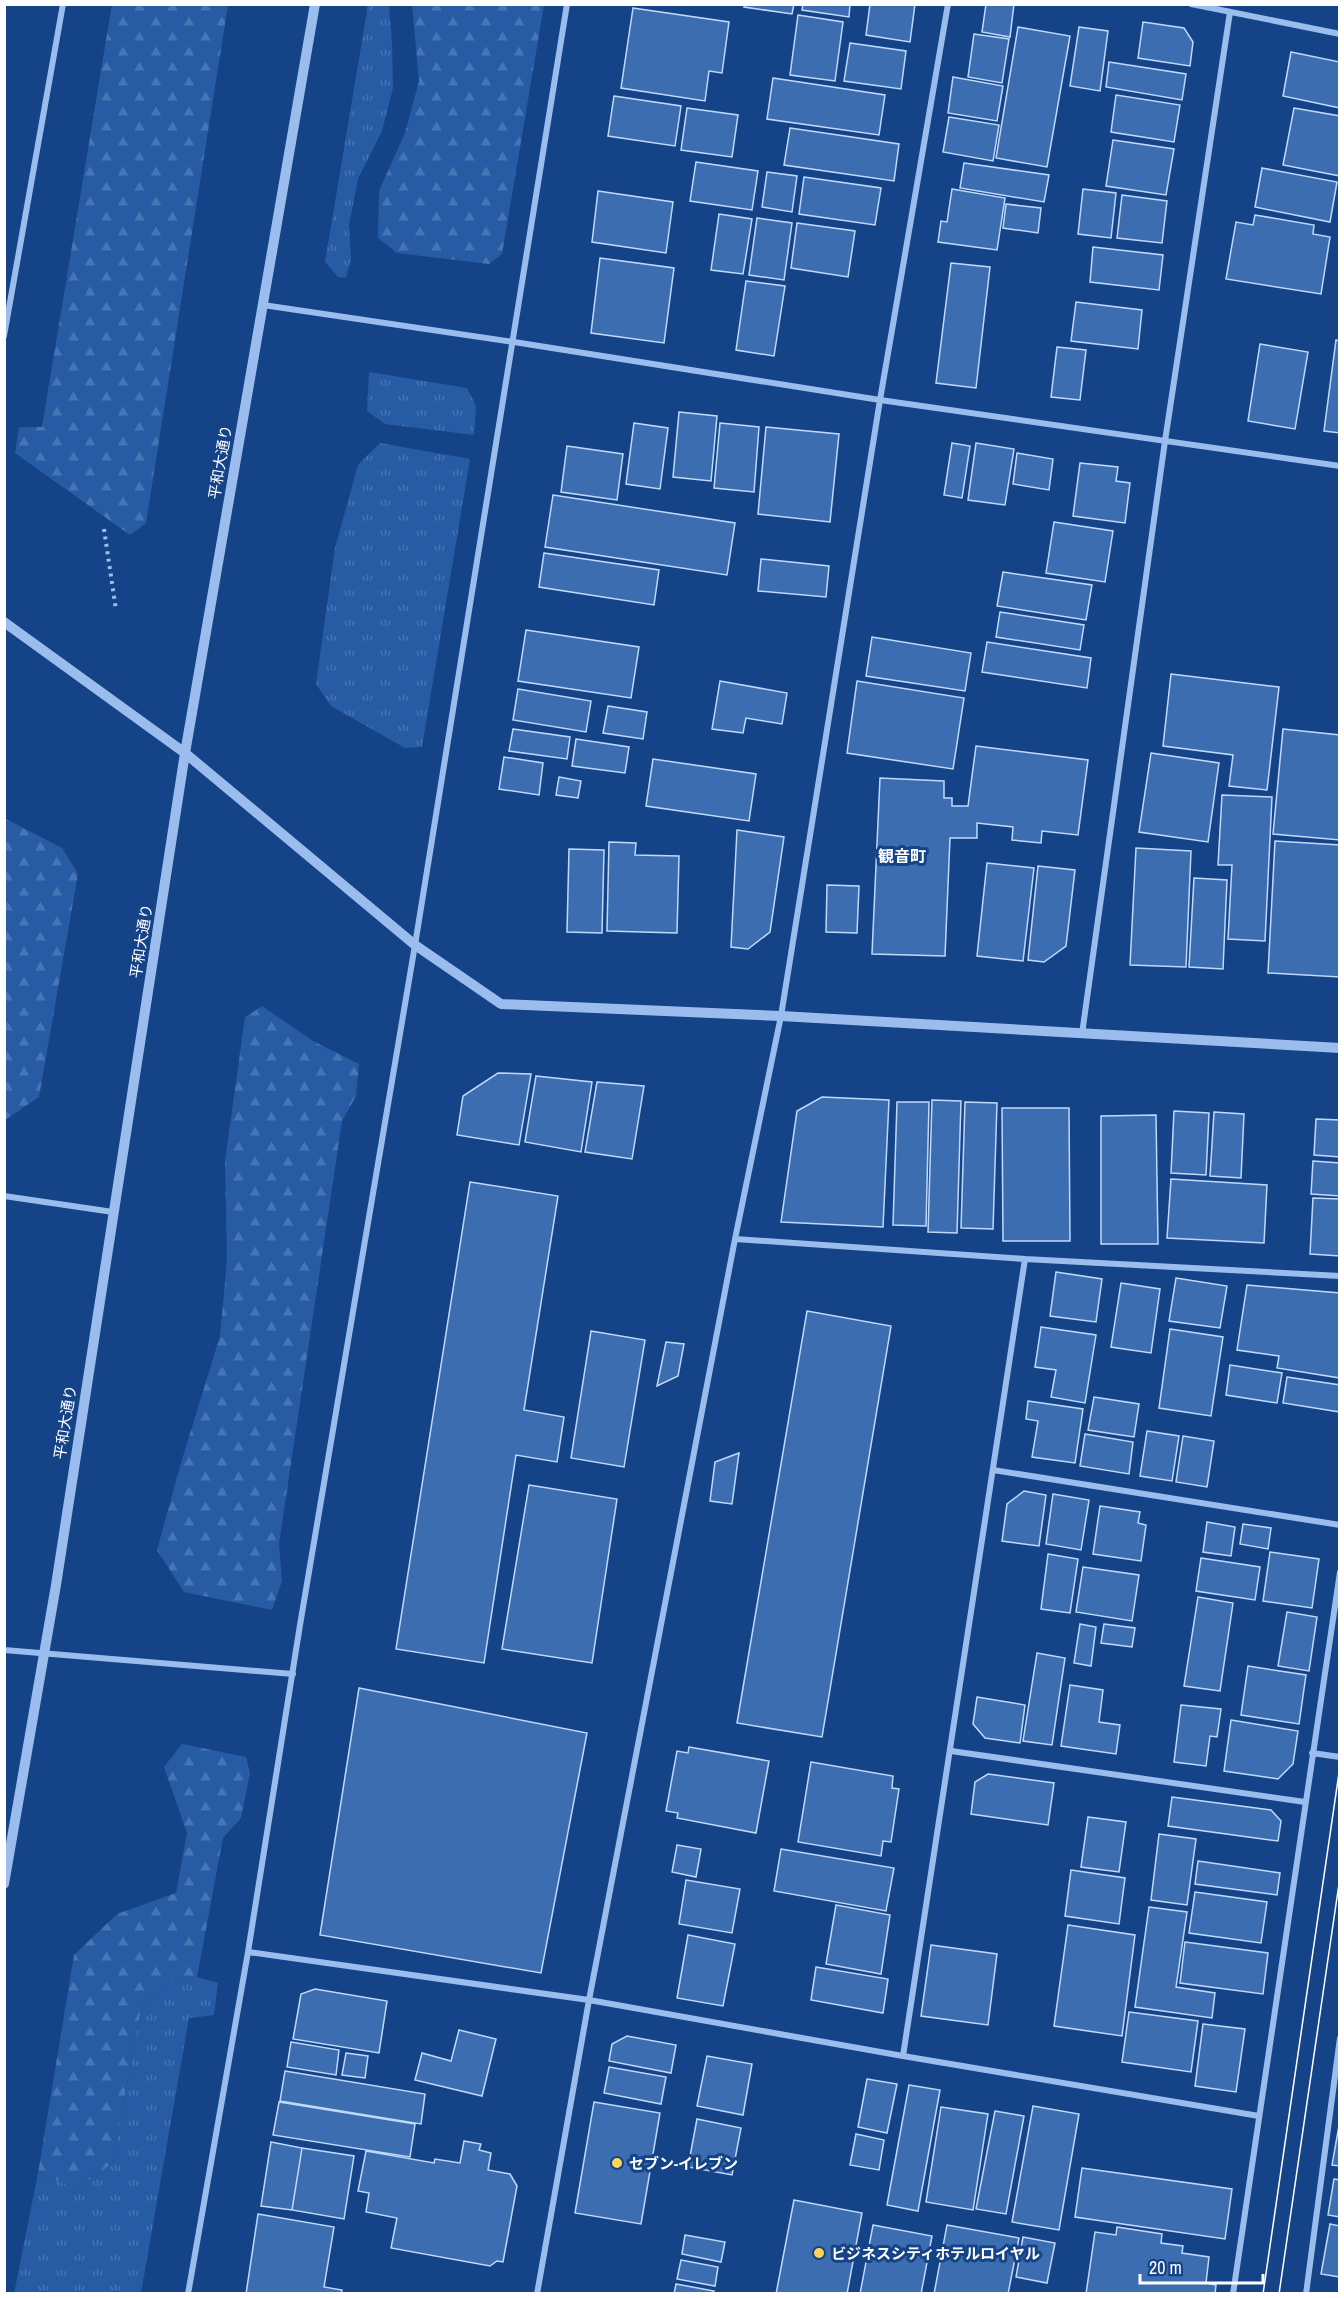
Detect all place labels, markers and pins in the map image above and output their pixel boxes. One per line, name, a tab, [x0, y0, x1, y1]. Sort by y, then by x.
place label: セブン-イレブン	[629, 2153, 738, 2174]
marker: セブン-イレブン	[610, 2156, 624, 2170]
place label: ビジネスシティホテルロイヤル	[831, 2243, 1040, 2264]
marker: ビジネスシティホテルロイヤル	[812, 2246, 826, 2260]

